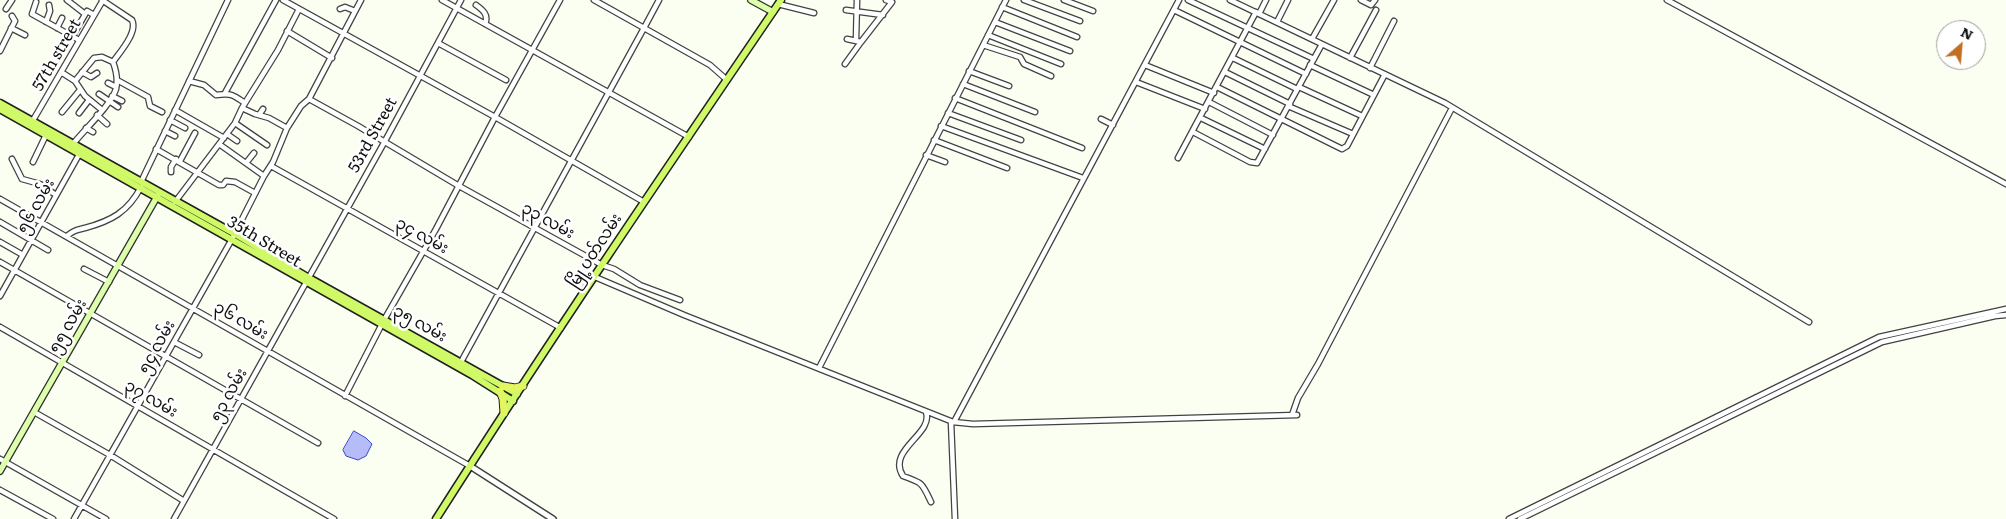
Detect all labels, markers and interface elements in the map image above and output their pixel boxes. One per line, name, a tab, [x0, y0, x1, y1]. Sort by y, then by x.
street label: 57th street	[29, 16, 85, 94]
north arrow	[1936, 20, 1986, 70]
text: N	[1958, 21, 1977, 44]
street label: 53rd Street	[344, 94, 402, 176]
street label: ၅၆ လမ်း	[13, 175, 59, 237]
street label: ၃၃ လမ်း	[518, 199, 578, 243]
street label: မြို့ပတ်လမ်း	[564, 210, 626, 292]
street label: 35th Street	[224, 212, 304, 272]
street label: ၃၄ လမ်း	[392, 214, 452, 258]
street label: ၅၅ လမ်း	[45, 296, 91, 356]
street label: ၃၆ လမ်း	[211, 298, 271, 344]
street label: ၃၅ လမ်း	[390, 301, 450, 347]
street label: ၅၄ လမ်း	[134, 317, 180, 377]
street label: ၅၃ လမ်း	[206, 365, 252, 425]
street label: ၃၇ လမ်း	[121, 376, 181, 422]

